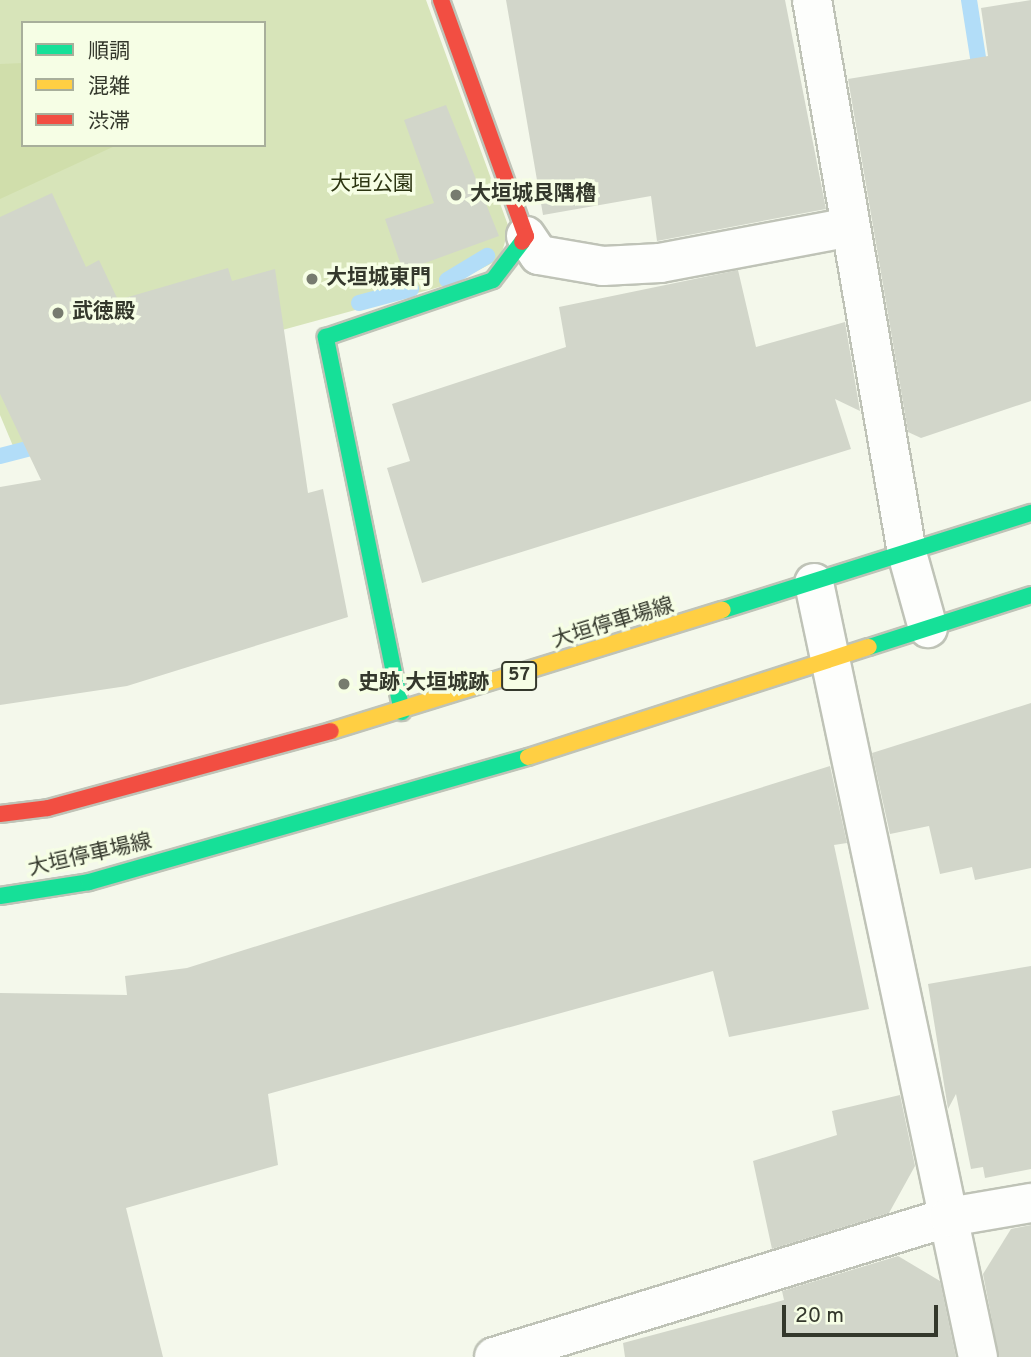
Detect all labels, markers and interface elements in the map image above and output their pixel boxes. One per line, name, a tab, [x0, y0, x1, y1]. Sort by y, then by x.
legend	[21, 21, 266, 147]
text: 順調	[88, 39, 130, 66]
text: 混雑	[88, 74, 130, 101]
text: 渋滞	[88, 109, 130, 136]
park label: 大垣公園	[330, 172, 414, 198]
place label: 大垣城艮隅櫓	[470, 182, 596, 208]
marker: 大垣城艮隅櫓	[448, 187, 464, 203]
place label: 大垣城東門	[326, 266, 431, 292]
marker: 大垣城東門	[304, 271, 320, 287]
place label: 武徳殿	[72, 300, 135, 326]
marker: 武徳殿	[50, 305, 66, 321]
street label: 大垣停車場線	[549, 594, 677, 654]
road number: 57	[500, 660, 538, 692]
place label: 史跡 大垣城跡	[358, 671, 489, 697]
marker: 史跡 大垣城跡	[336, 676, 352, 692]
street label: 大垣停車場線	[26, 830, 154, 882]
scale bar	[786, 1290, 942, 1334]
text: 20 m	[795, 1303, 844, 1330]

